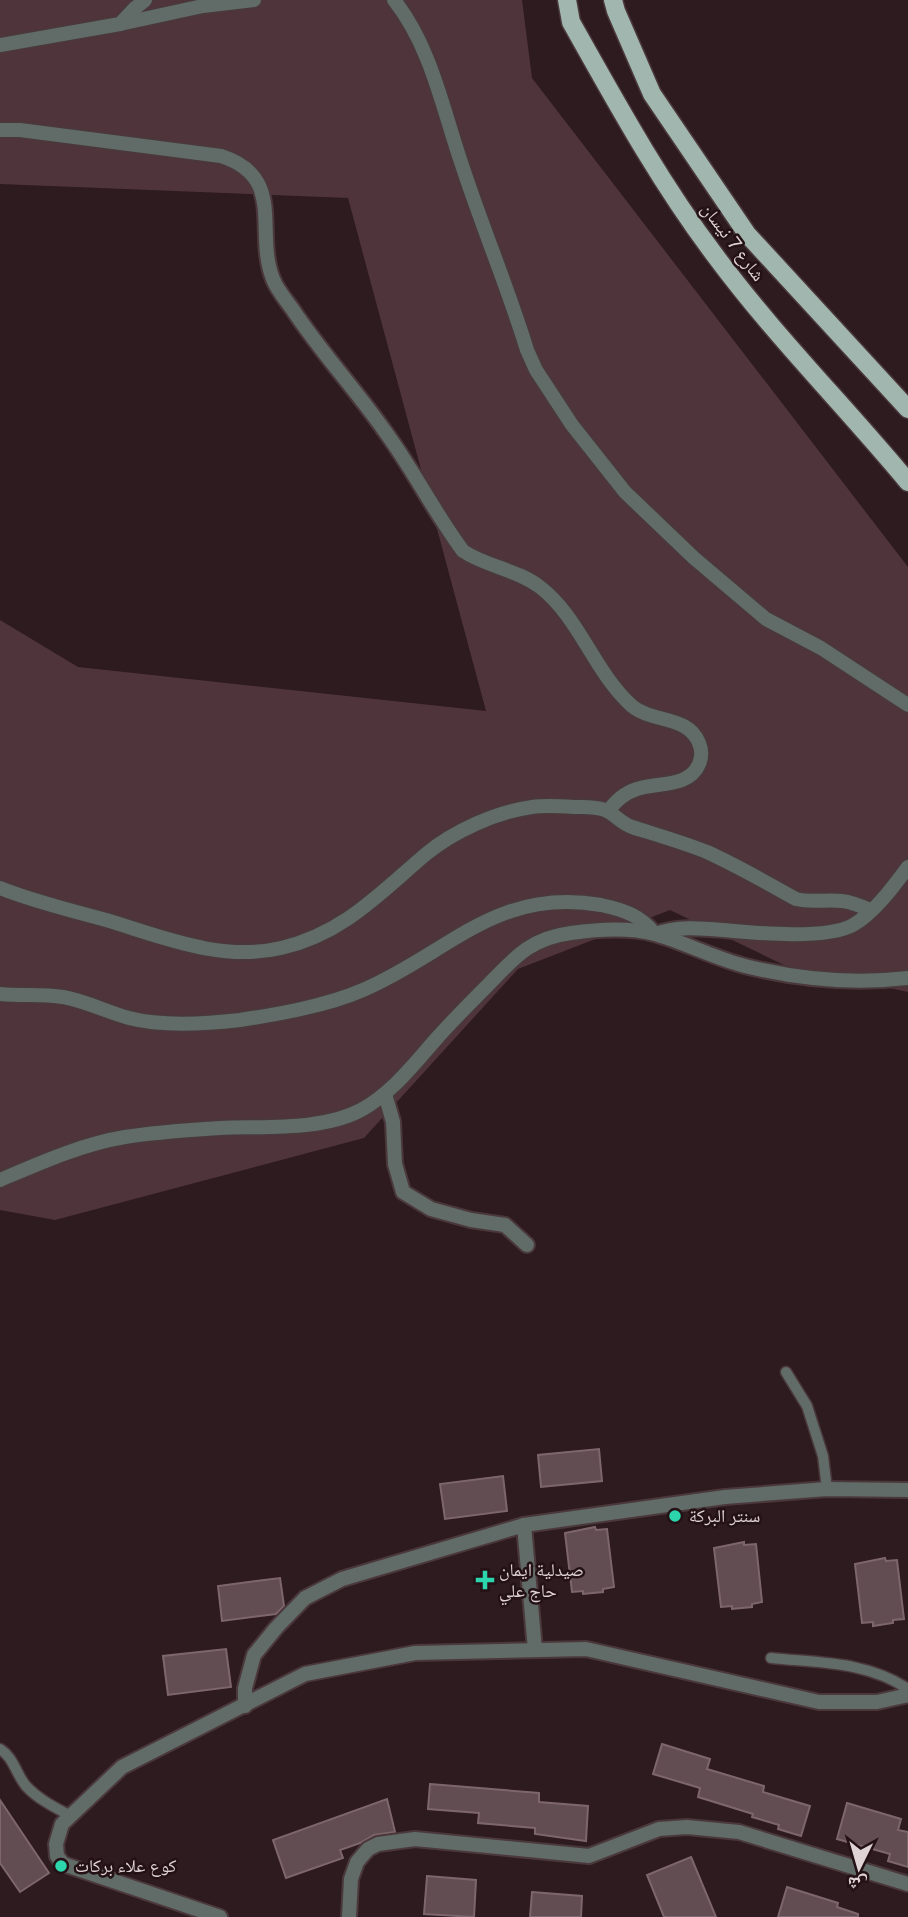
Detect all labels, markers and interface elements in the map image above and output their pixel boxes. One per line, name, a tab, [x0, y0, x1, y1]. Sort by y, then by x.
street label: شارع 7 نيسان	[696, 199, 770, 285]
place label: سنتر البركة	[689, 1505, 760, 1527]
marker: سنتر البركة	[667, 1508, 683, 1524]
place label: صيدلية ايمان حاج علي	[499, 1559, 584, 1606]
marker: صيدلية ايمان حاج علي	[477, 1572, 493, 1588]
north arrow	[824, 1833, 894, 1903]
place label: كوع علاء بركات	[75, 1855, 177, 1877]
marker: كوع علاء بركات	[53, 1858, 69, 1874]
text: ش	[847, 1872, 869, 1897]

